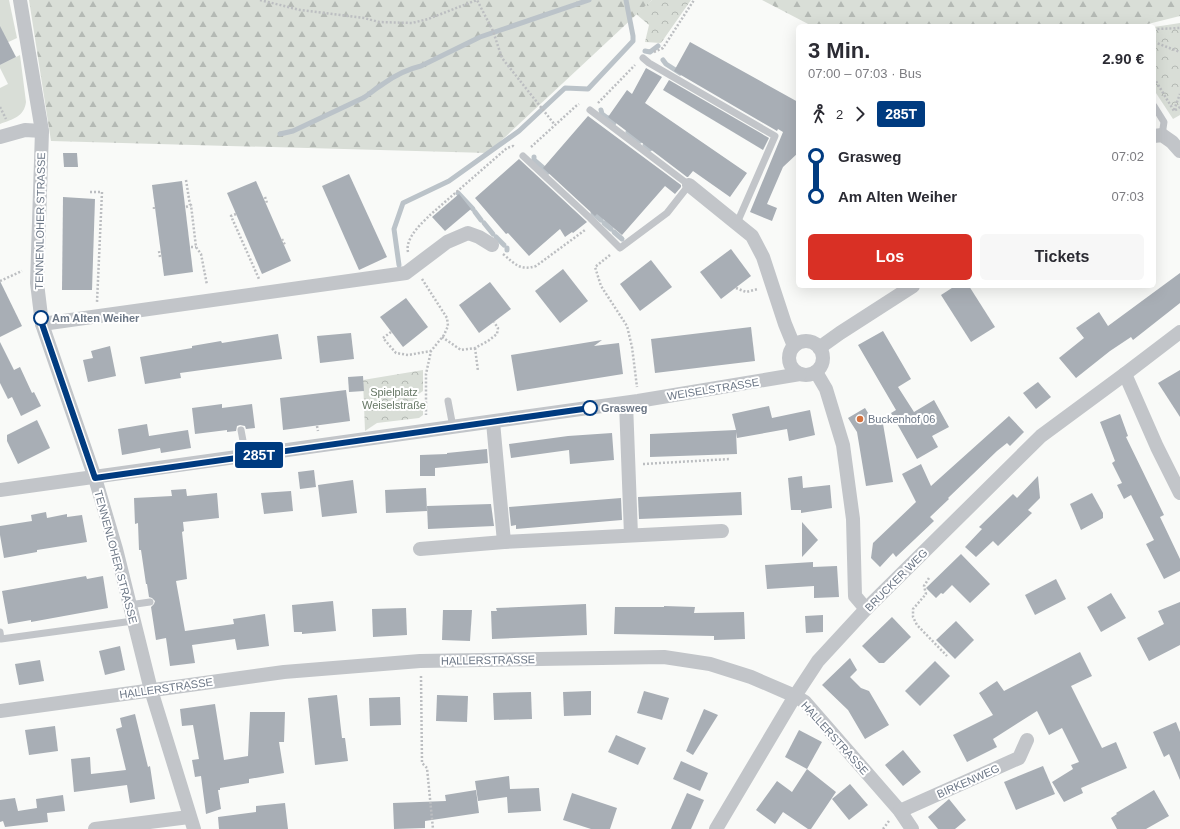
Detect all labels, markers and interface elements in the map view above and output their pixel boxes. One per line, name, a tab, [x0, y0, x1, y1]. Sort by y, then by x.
text: 3 Min.	[808, 38, 870, 63]
text: 2.90 €	[1102, 50, 1144, 67]
text: 07:00 – 07:03 · Bus	[808, 66, 921, 81]
icon: walk	[808, 103, 830, 125]
icon: forward	[849, 103, 871, 125]
text: 285T	[885, 106, 917, 122]
text: 2	[836, 107, 843, 122]
text: Grasweg	[838, 148, 901, 165]
text: 07:02	[1111, 149, 1144, 164]
street label: TENNENLOHER STRASSE	[33, 152, 47, 290]
text: Am Alten Weiher	[838, 188, 957, 205]
text: 07:03	[1111, 189, 1144, 204]
button: Los	[808, 234, 972, 280]
button: Tickets	[980, 234, 1144, 280]
marker: Am Alten Weiher	[33, 310, 49, 326]
place label: Am Alten Weiher	[52, 312, 140, 324]
street label: WEISELSTRASSE	[666, 376, 760, 402]
park label: Spielplatz Weiselstraße	[362, 386, 426, 411]
marker: Grasweg	[582, 400, 598, 416]
place label: Grasweg	[601, 402, 647, 414]
place label: Buckenhof 06	[868, 413, 935, 425]
marker: Buckenhof 06	[855, 414, 865, 424]
line badge: 285T	[231, 442, 287, 468]
text: 285T	[243, 447, 275, 463]
street label: TENNENLOHER STRASSE	[92, 489, 140, 625]
street label: BRUCKER WEG	[862, 546, 930, 614]
street label: HALLERSTRASSE	[441, 653, 535, 667]
street label: HALLERSTRASSE	[119, 676, 213, 700]
street label: HALLERSTRASSE	[799, 699, 871, 777]
street label: BIRKENWEG	[935, 762, 1001, 800]

